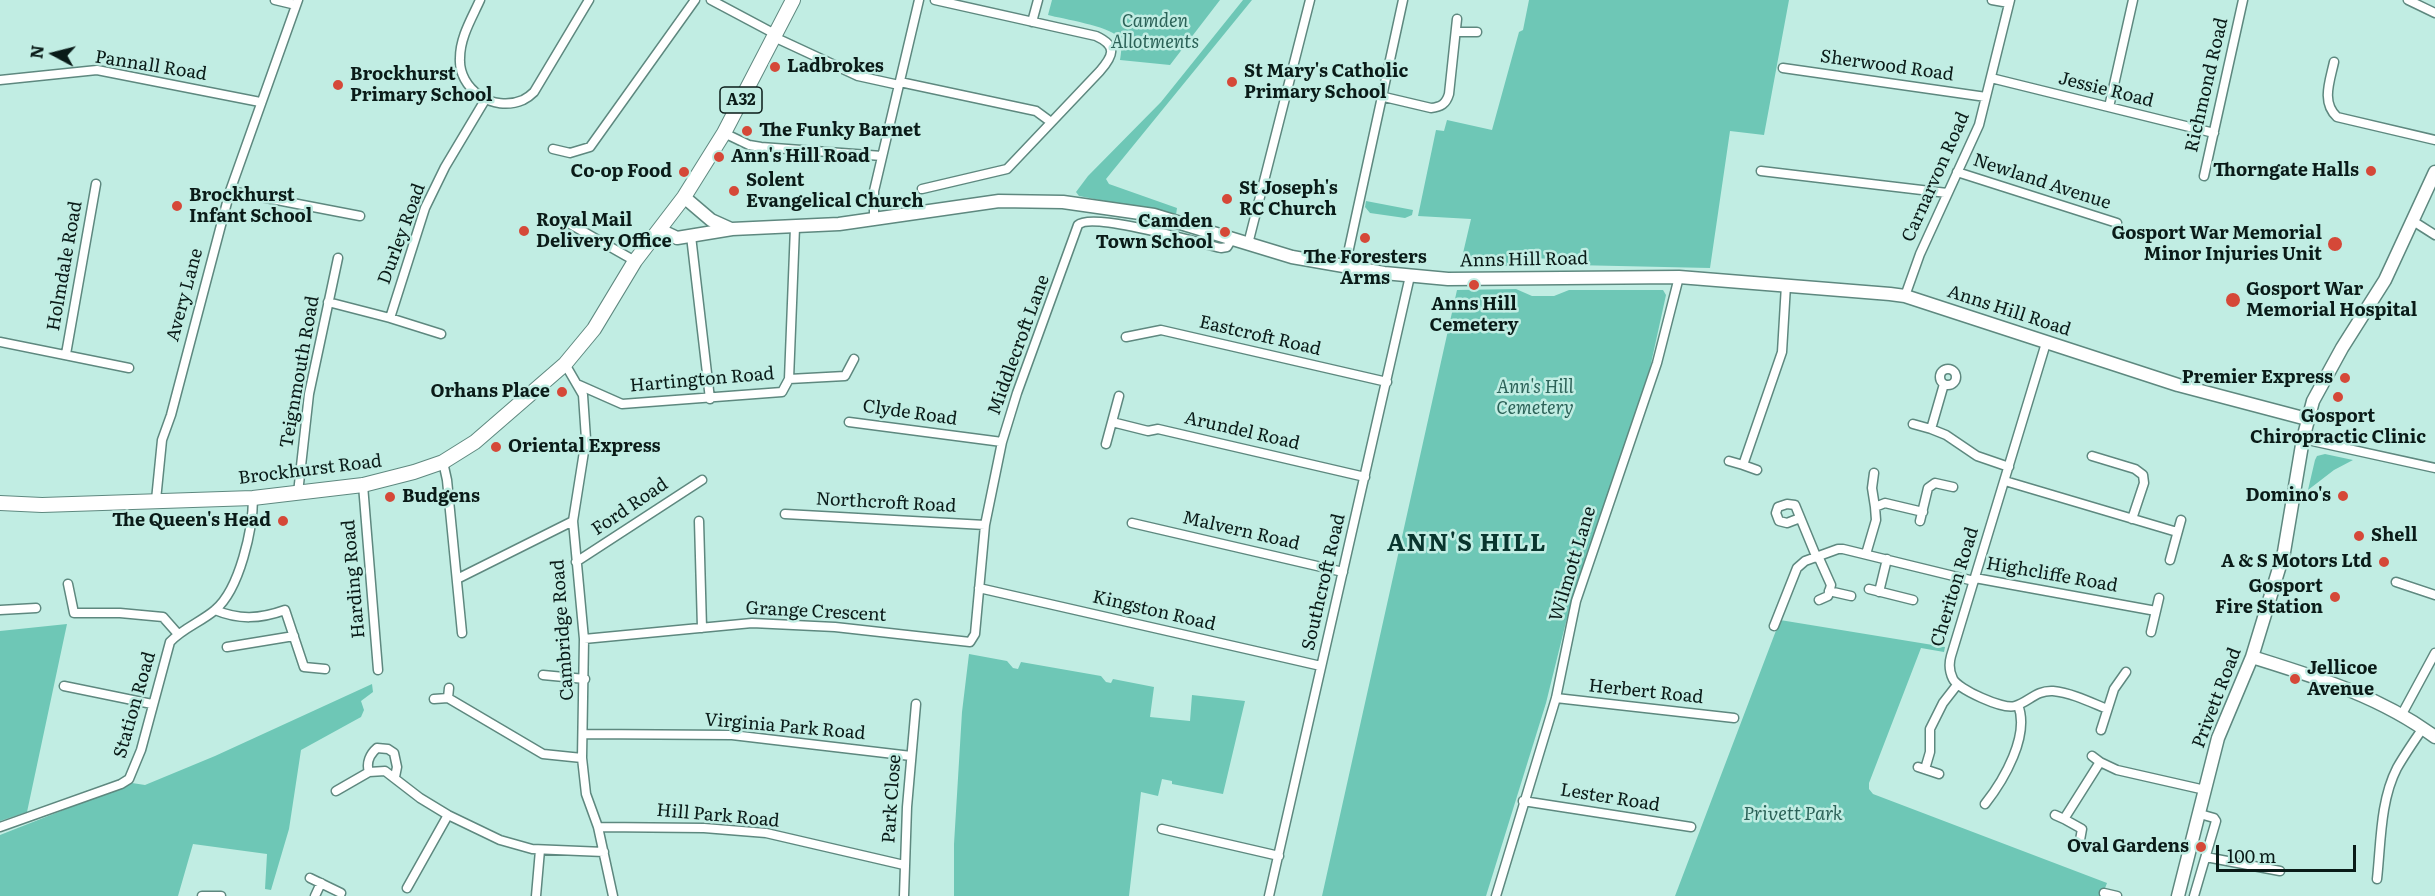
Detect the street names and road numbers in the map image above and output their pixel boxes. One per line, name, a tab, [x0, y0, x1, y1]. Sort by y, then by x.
street label: Richmond Road	[2181, 16, 2233, 154]
street label: Pannall Road	[93, 46, 209, 86]
street label: Sherwood Road	[1819, 46, 1955, 86]
street label: Jessie Road	[2056, 68, 2156, 112]
road number: A32	[720, 87, 762, 113]
street label: Carnarvon Road	[1898, 109, 1974, 245]
street label: Newland Avenue	[1970, 150, 2114, 214]
street label: Durley Road	[374, 181, 430, 287]
street label: Holmdale Road	[43, 199, 87, 333]
street label: Avery Lane	[162, 246, 208, 344]
street label: Anns Hill Road	[1460, 248, 1588, 272]
street label: Middlecroft Lane	[984, 272, 1054, 418]
street label: Anns Hill Road	[1945, 281, 2073, 341]
street label: Teignmouth Road	[276, 294, 324, 450]
street label: Eastcroft Road	[1197, 311, 1323, 361]
street label: Hartington Road	[629, 363, 775, 397]
street label: Clyde Road	[861, 396, 959, 430]
street label: Arundel Road	[1182, 407, 1302, 455]
street label: Brockhurst Road	[237, 450, 383, 490]
street label: Ford Road	[588, 474, 672, 540]
street label: Northcroft Road	[815, 489, 957, 517]
street label: Wilmott Lane	[1545, 504, 1601, 624]
street label: Malvern Road	[1180, 507, 1302, 555]
street label: Southcroft Road	[1298, 512, 1350, 652]
street label: Harding Road	[338, 519, 370, 639]
street label: Cheriton Road	[1927, 525, 1983, 649]
street label: Highcliffe Road	[1985, 553, 2119, 597]
street label: Cambridge Road	[547, 559, 579, 701]
street label: Kingston Road	[1090, 586, 1218, 636]
street label: Grange Crescent	[745, 598, 887, 626]
street label: Privett Road	[2188, 645, 2246, 751]
street label: Station Road	[110, 649, 160, 761]
street label: Herbert Road	[1587, 675, 1705, 709]
street label: Virginia Park Road	[704, 709, 866, 745]
street label: Park Close	[878, 754, 906, 844]
street label: Lester Road	[1559, 779, 1661, 817]
street label: Hill Park Road	[656, 800, 780, 832]

